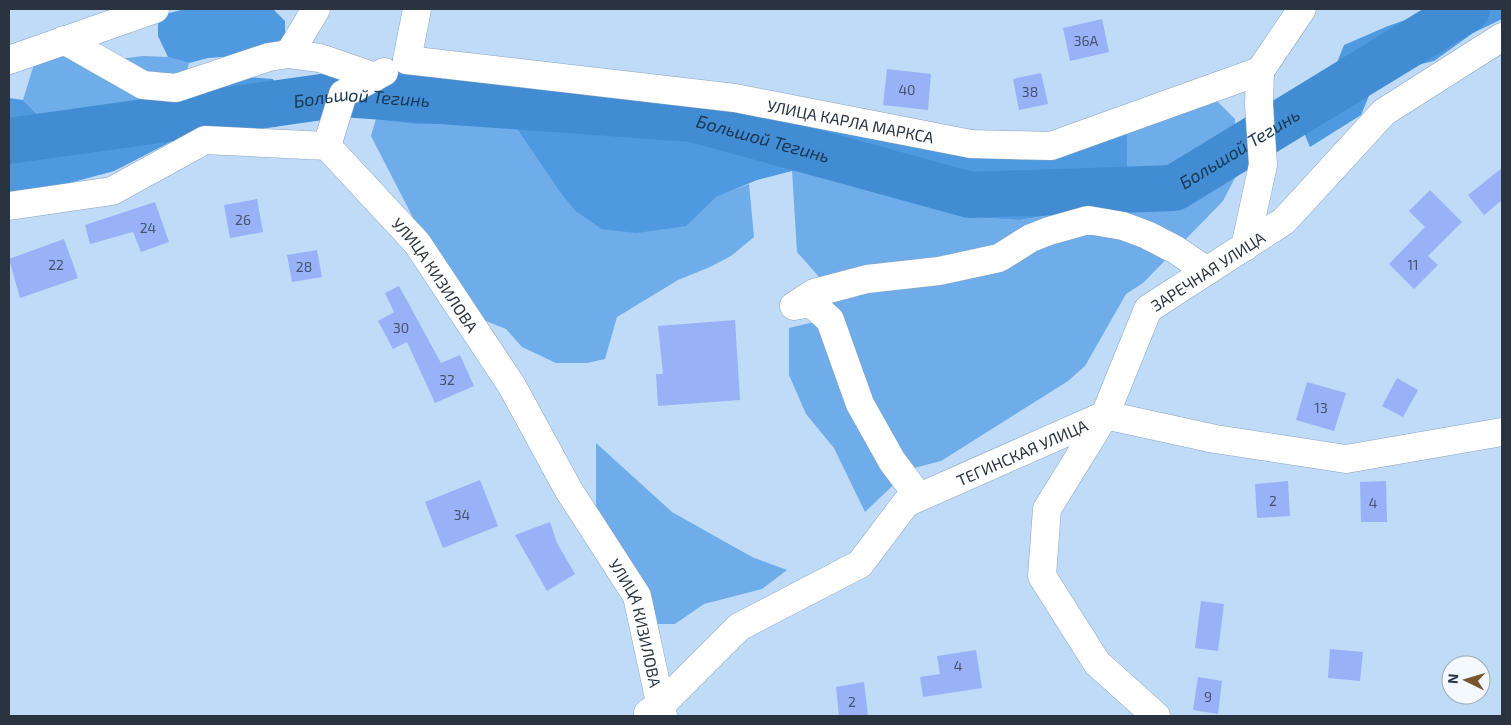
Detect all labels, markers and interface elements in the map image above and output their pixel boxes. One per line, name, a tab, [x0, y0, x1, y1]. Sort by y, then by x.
house number: 36А	[1074, 32, 1099, 49]
house number: 40	[898, 81, 916, 98]
water label: Большой Тегинь	[292, 82, 431, 112]
house number: 38	[1022, 83, 1038, 100]
street label: УЛИЦА КАРЛА МАРКСА	[766, 95, 936, 146]
water label: Большой Тегинь	[1175, 103, 1304, 193]
water label: Большой Тегинь	[694, 109, 832, 167]
house number: 26	[235, 211, 251, 228]
street label: УЛИЦА КИЗИЛОВА	[389, 213, 483, 335]
house number: 24	[140, 219, 156, 236]
street label: ЗАРЕЧНАЯ УЛИЦА	[1147, 227, 1268, 314]
house number: 22	[48, 256, 64, 273]
house number: 11	[1407, 256, 1419, 273]
house number: 28	[296, 258, 312, 275]
house number: 30	[393, 319, 409, 336]
house number: 32	[439, 371, 455, 388]
house number: 13	[1314, 399, 1328, 416]
street label: ТЕГИНСКАЯ УЛИЦА	[953, 415, 1090, 489]
house number: 2	[1269, 492, 1277, 509]
house number: 4	[1369, 494, 1377, 511]
house number: 34	[454, 506, 470, 523]
street label: УЛИЦА КИЗИЛОВА	[606, 555, 666, 689]
north arrow	[1441, 655, 1491, 705]
house number: 4	[954, 657, 962, 674]
text: N	[1444, 673, 1461, 685]
house number: 9	[1204, 688, 1212, 705]
house number: 2	[848, 693, 856, 710]

